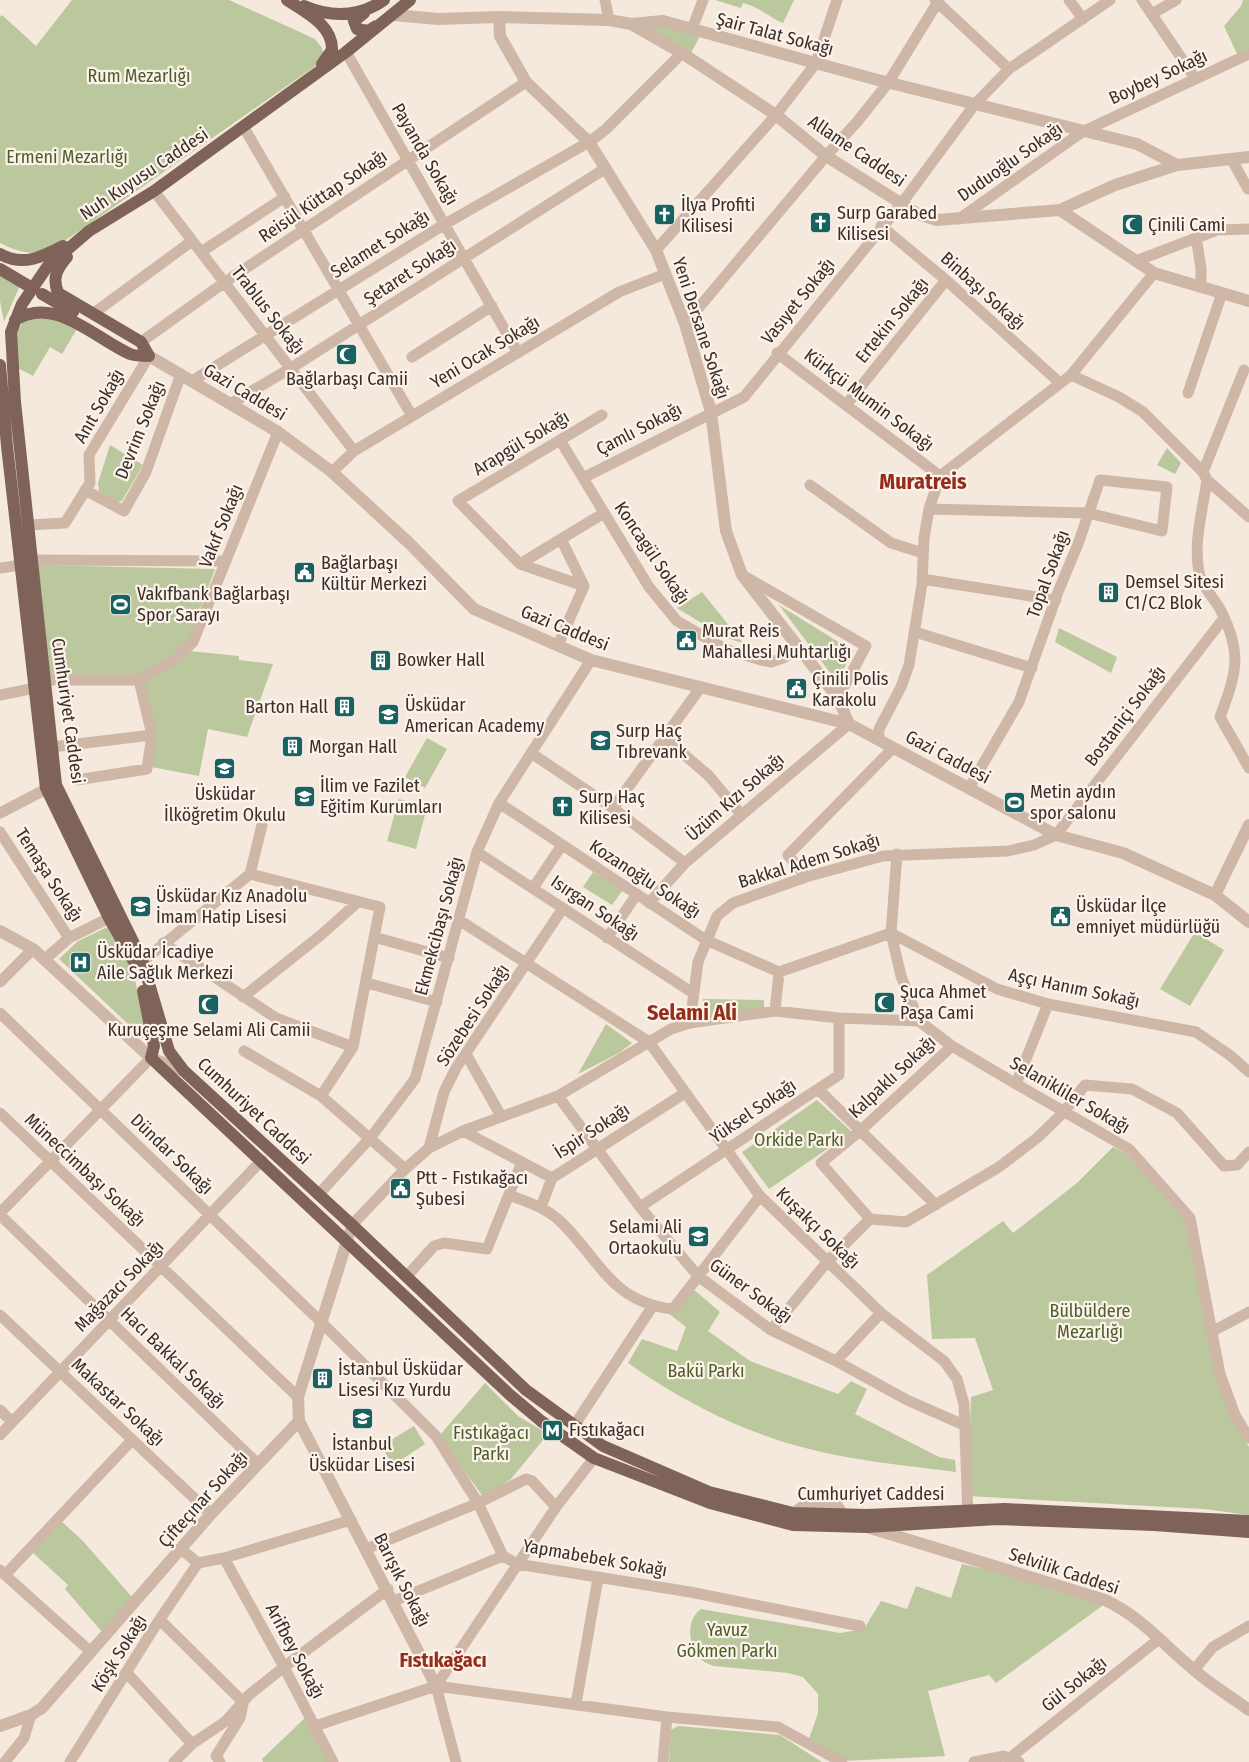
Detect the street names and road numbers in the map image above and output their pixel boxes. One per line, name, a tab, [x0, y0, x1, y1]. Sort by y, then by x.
street label: Şair Talat Sokağı	[714, 8, 836, 60]
street label: Boybey Sokağı	[1105, 45, 1211, 109]
street label: Payanda Sokağı	[387, 99, 463, 209]
street label: Allame Caddesi	[804, 110, 910, 192]
street label: Duduoğlu Sokağı	[953, 118, 1067, 206]
street label: Nuh Kuyusu Caddesi	[76, 123, 212, 225]
street label: Reisül Küttap Sokağı	[255, 145, 391, 247]
street label: Selamet Sokağı	[327, 205, 433, 283]
street label: Şetaret Sokağı	[360, 234, 460, 310]
street label: Binbaşı Sokağı	[936, 247, 1030, 335]
street label: Vasıyet Sokağı	[757, 253, 839, 349]
street label: Yeni Dersane Sokağı	[668, 254, 734, 402]
street label: Trablus Sokağı	[227, 261, 309, 359]
street label: Ertekin Sokağı	[851, 273, 933, 367]
street label: Yeni Ocak Sokağı	[426, 311, 544, 393]
street label: Kürkçü Mumin Sokağı	[800, 344, 938, 456]
street label: Gazi Caddesi	[199, 359, 291, 425]
street label: Anıt Sokağı	[69, 365, 129, 447]
street label: Devrim Sokağı	[110, 378, 170, 482]
street label: Çamlı Sokağı	[592, 398, 686, 460]
street label: Arapgül Sokağı	[469, 406, 573, 480]
street label: Vakıf Sokağı	[194, 481, 248, 571]
street label: Koncagül Sokağı	[610, 497, 694, 609]
street label: Topal Sokağı	[1022, 527, 1074, 621]
street label: Gazi Caddesi	[518, 600, 612, 656]
street label: Cumhuriyet Caddesi	[47, 637, 89, 785]
street label: Bostaniçi Sokağı	[1080, 661, 1170, 771]
street label: Gazi Caddesi	[902, 725, 994, 789]
street label: Üzüm Kızı Sokağı	[681, 748, 789, 846]
street label: Temaşa Sokağı	[10, 824, 88, 926]
street label: Bakkal Adem Sokağı	[735, 829, 883, 893]
street label: Kozanoğlu Sokağı	[585, 835, 705, 923]
street label: Ekmekcibaşı Sokağı	[410, 854, 468, 998]
street label: Isırgan Sokağı	[547, 870, 643, 946]
street label: Sözebesi Sokağı	[432, 960, 514, 1070]
street label: Aşçı Hanım Sokağı	[1006, 963, 1142, 1013]
street label: Kalpaklı Sokağı	[844, 1031, 940, 1123]
street label: Selanikliler Sokağı	[1006, 1052, 1134, 1138]
street label: Cumhuriyet Caddesi	[193, 1053, 315, 1169]
street label: Yüksel Sokağı	[706, 1074, 800, 1148]
street label: İspir Sokağı	[550, 1099, 634, 1163]
street label: Müneccimbaşı Sokağı	[20, 1109, 150, 1231]
street label: Dündar Sokağı	[126, 1109, 218, 1199]
street label: Kuşakçı Sokağı	[772, 1183, 864, 1273]
street label: Mağazacı Sokağı	[70, 1236, 168, 1336]
street label: Güner Sokağı	[705, 1254, 797, 1328]
street label: Hacı Bakkal Sokağı	[116, 1302, 230, 1414]
street label: Makastar Sokağı	[67, 1353, 169, 1451]
street label: Çifteçınar Sokağı	[154, 1446, 252, 1552]
street label: Cumhuriyet Caddesi	[798, 1483, 944, 1505]
street label: Barışık Sokağı	[369, 1529, 435, 1631]
street label: Yapmabebek Sokağı	[521, 1534, 669, 1582]
street label: Selvilik Caddesi	[1006, 1543, 1122, 1599]
street label: Arifbey Sokağı	[261, 1600, 329, 1702]
street label: Köşk Sokağı	[87, 1610, 151, 1696]
street label: Gül Sokağı	[1037, 1652, 1111, 1716]

